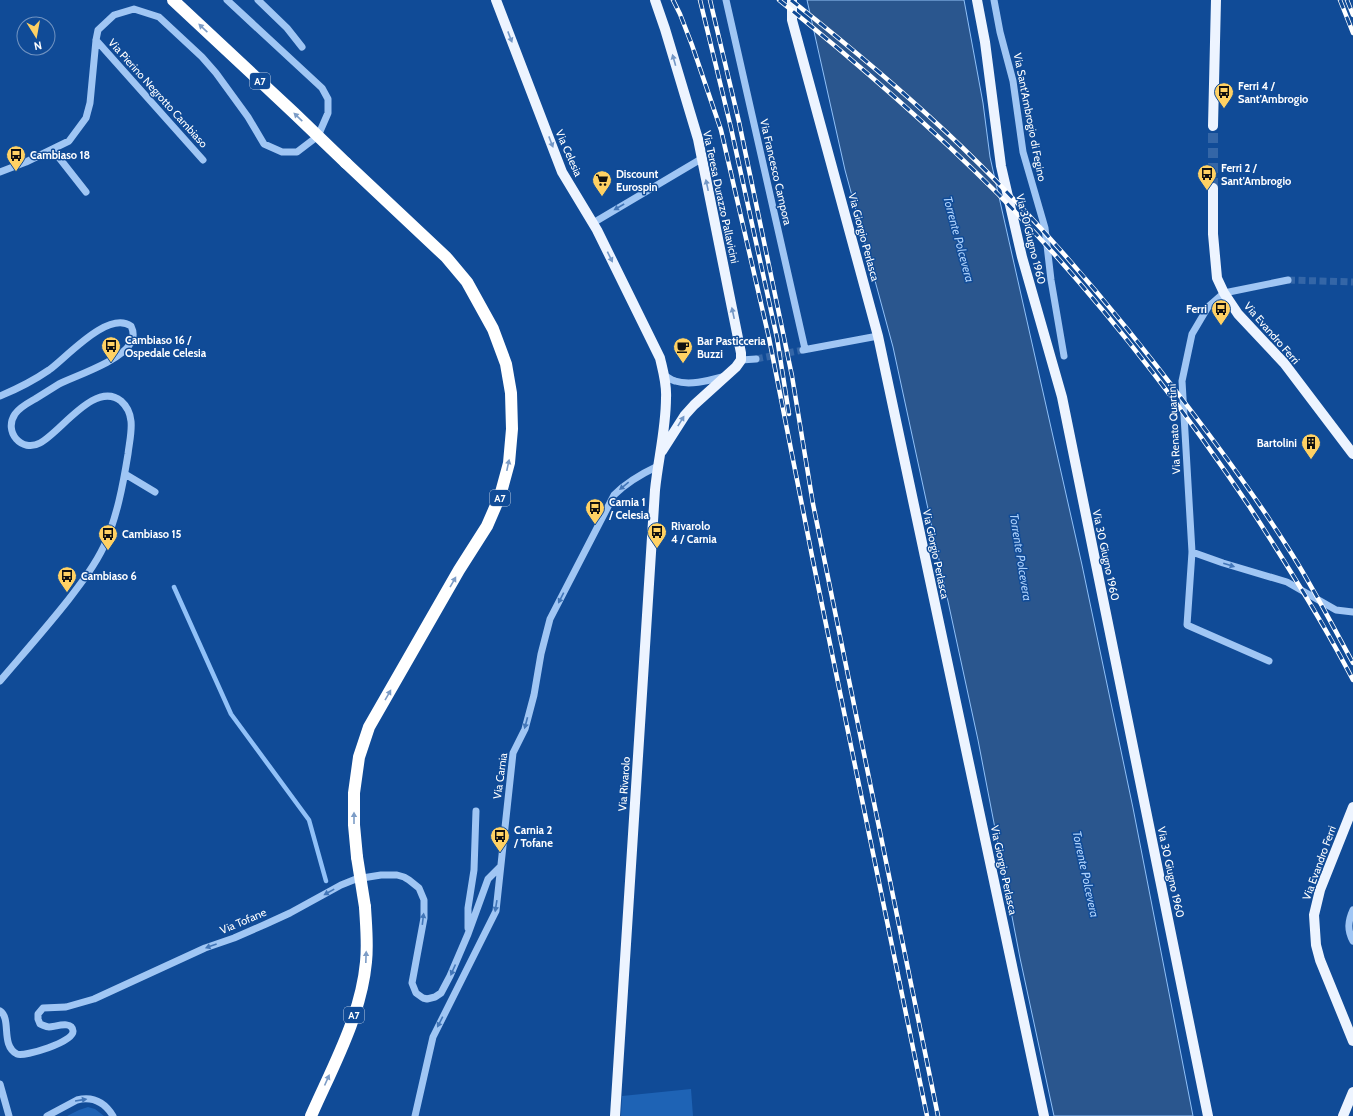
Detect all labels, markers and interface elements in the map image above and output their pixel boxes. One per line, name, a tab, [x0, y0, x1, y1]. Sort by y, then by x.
north arrow	[16, 16, 56, 56]
one-way arrow	[198, 23, 208, 33]
one-way arrow	[508, 31, 514, 43]
street label: Via Pierino Negrotto Cambiaso	[105, 36, 211, 150]
text: N	[33, 38, 43, 53]
street label: Via Sant'Ambrogio di Fegino	[1011, 52, 1049, 182]
one-way arrow	[671, 53, 677, 65]
road number: A7	[250, 73, 270, 89]
place label: Ferri 4 / Sant'Ambrogio	[1238, 79, 1308, 106]
bus stop icon: Ferri 4 / Sant'Ambrogio	[1213, 81, 1235, 109]
one-way arrow	[293, 112, 303, 121]
street label: Via Francesco Campora	[757, 118, 795, 227]
street label: Via Celesia	[552, 127, 586, 179]
street label: Via Teresa Durazzo Pallavicini	[700, 129, 742, 265]
one-way arrow	[548, 137, 554, 149]
bus stop icon: Cambiaso 18	[5, 144, 27, 172]
place label: Cambiaso 18	[30, 148, 91, 162]
place label: Ferri 2 / Sant'Ambrogio	[1221, 161, 1291, 188]
bus stop icon: Ferri 2 / Sant'Ambrogio	[1196, 163, 1218, 191]
place label: Discount Eurospin	[616, 167, 658, 194]
supermarket icon: Discount Eurospin	[591, 169, 613, 197]
one-way arrow	[703, 179, 709, 191]
street label: Via Giorgio Perlasca	[845, 191, 883, 283]
street label: Via 30 Giugno 1960	[1013, 192, 1049, 286]
water label: Torrente Polcevera	[940, 194, 978, 284]
one-way arrow	[614, 203, 624, 211]
one-way arrow	[607, 252, 613, 263]
bus stop icon: Ferri	[1210, 298, 1232, 326]
street label: Via Evandro Ferri	[1241, 299, 1303, 367]
place label: Ferri	[1186, 302, 1207, 316]
one-way arrow	[730, 306, 736, 319]
place label: Cambiaso 16 / Ospedale Celesia	[125, 333, 207, 360]
place label: Bar Pasticceria Buzzi	[697, 334, 766, 361]
bus stop icon: Cambiaso 16 / Ospedale Celesia	[100, 335, 122, 363]
cafe icon: Bar Pasticceria Buzzi	[672, 336, 694, 364]
street label: Via Renato Quartini	[1165, 384, 1183, 474]
one-way arrow	[677, 416, 685, 426]
building icon: Bartolini	[1300, 432, 1322, 460]
place label: Bartolini	[1257, 436, 1297, 450]
one-way arrow	[505, 459, 511, 472]
one-way arrow	[619, 481, 630, 490]
road number: A7	[490, 490, 510, 506]
place label: Carnia 1 / Celesia	[608, 495, 649, 522]
bus stop icon: Carnia 1 / Celesia	[584, 497, 606, 525]
street label: Via Giorgio Perlasca	[920, 508, 952, 601]
street label: Via 30 Giugno 1960	[1090, 508, 1123, 602]
water label: Torrente Polcevera	[1007, 512, 1035, 602]
place label: Rivarolo 4 / Carnia	[671, 519, 717, 546]
bus stop icon: Rivarolo 4 / Carnia	[646, 521, 668, 549]
bus stop icon: Cambiaso 15	[97, 523, 119, 551]
place label: Cambiaso 15	[122, 527, 182, 541]
one-way arrow	[1223, 562, 1235, 568]
bus stop icon: Cambiaso 6	[56, 565, 78, 593]
place label: Cambiaso 6	[81, 569, 137, 583]
one-way arrow	[449, 576, 456, 588]
one-way arrow	[557, 592, 564, 604]
one-way arrow	[384, 689, 391, 701]
one-way arrow	[523, 717, 529, 729]
street label: Via Carnia	[490, 751, 510, 800]
street label: Via Rivarolo	[615, 756, 633, 812]
one-way arrow	[351, 811, 357, 824]
place label: Carnia 2 / Tofane	[513, 823, 553, 850]
street label: Via Giorgio Perlasca	[988, 824, 1020, 917]
street label: Via Evandro Ferri	[1299, 824, 1339, 902]
bus stop icon: Carnia 2 / Tofane	[489, 825, 511, 853]
street label: Via 30 Giugno 1960	[1155, 825, 1188, 919]
water label: Torrente Polcevera	[1069, 829, 1103, 919]
one-way arrow	[323, 888, 335, 895]
one-way arrow	[493, 899, 499, 912]
street label: Via Tofane	[218, 905, 269, 937]
one-way arrow	[420, 913, 427, 925]
one-way arrow	[204, 943, 216, 949]
one-way arrow	[363, 950, 369, 963]
one-way arrow	[449, 964, 455, 976]
road number: A7	[344, 1007, 364, 1023]
one-way arrow	[437, 1017, 443, 1028]
one-way arrow	[324, 1075, 330, 1086]
one-way arrow	[75, 1097, 88, 1103]

